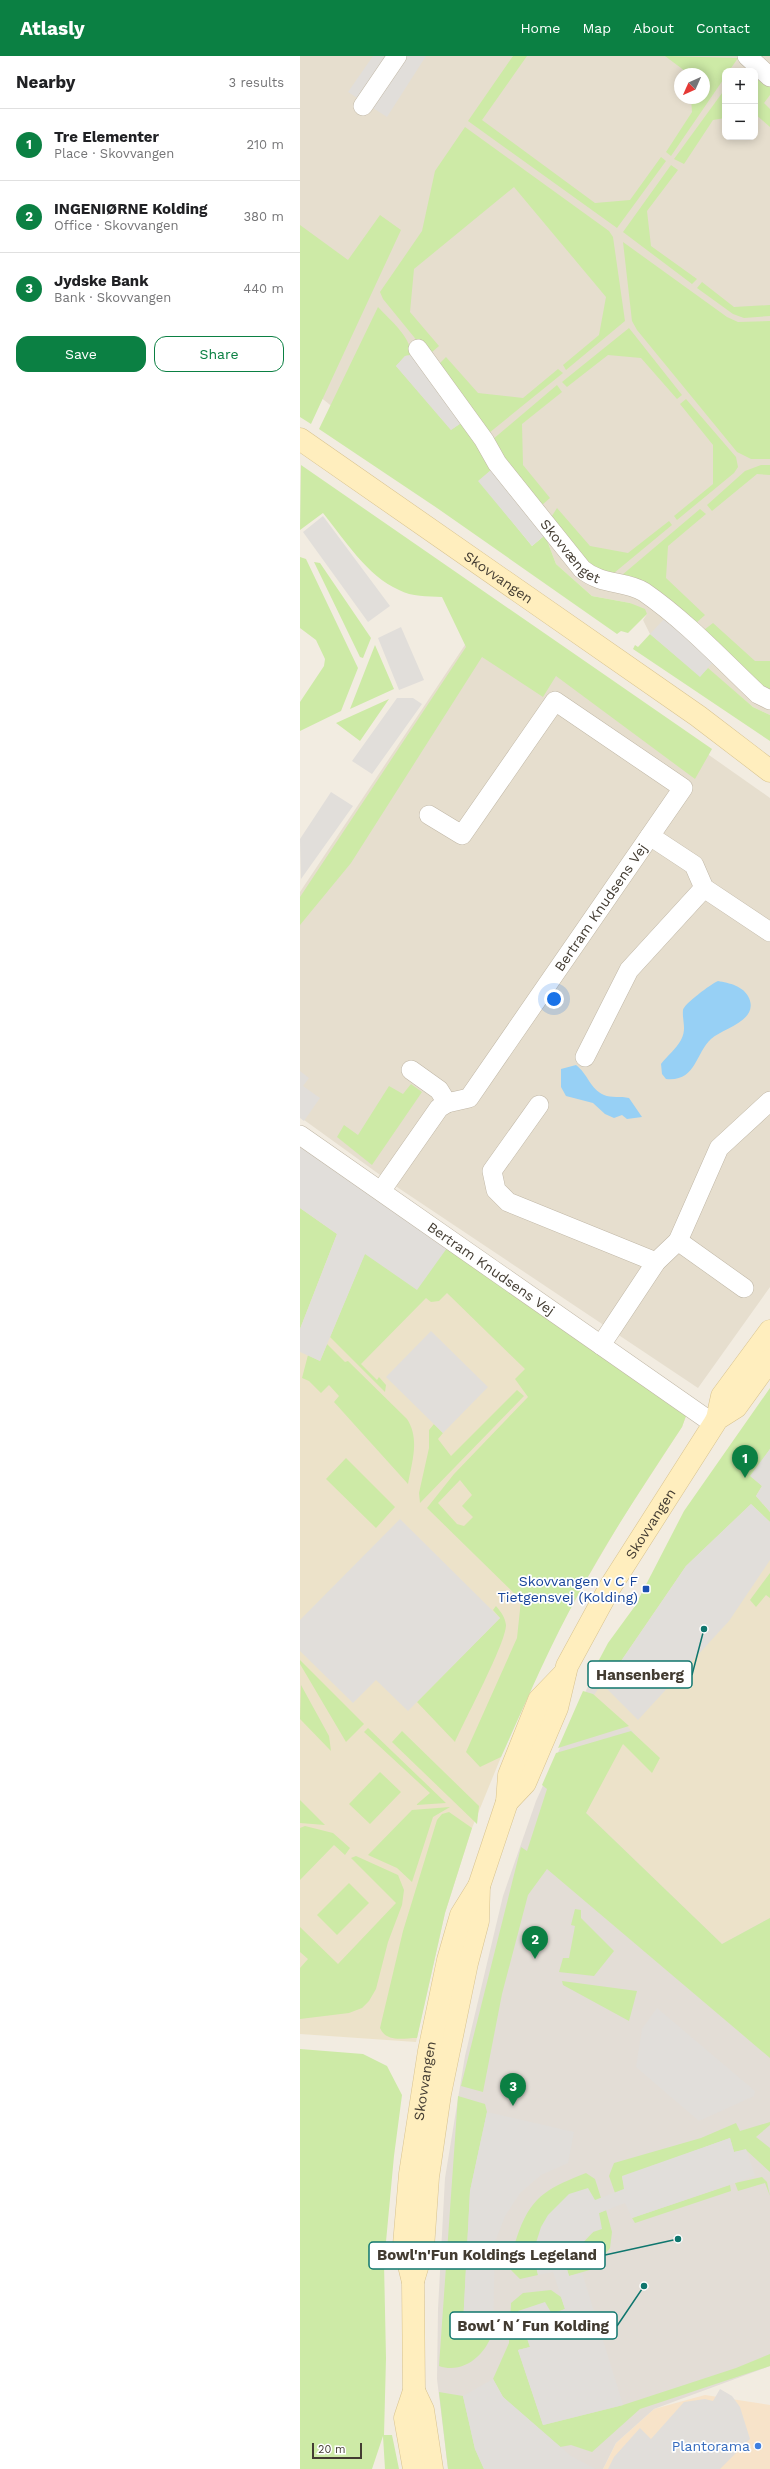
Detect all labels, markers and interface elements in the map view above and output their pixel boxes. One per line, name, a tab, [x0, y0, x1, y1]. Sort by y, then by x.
text: Atlasly	[20, 17, 85, 40]
text: Home	[520, 20, 560, 36]
text: Map	[582, 20, 611, 36]
text: About	[633, 20, 674, 36]
text: Contact	[696, 20, 750, 36]
north arrow	[674, 68, 710, 104]
map controls	[722, 68, 758, 140]
button: +	[722, 68, 758, 104]
text: Nearby	[16, 72, 75, 92]
text: 3 results	[229, 75, 284, 90]
button: −	[722, 104, 758, 140]
text: Tre Elementer	[54, 128, 159, 146]
text: 1	[26, 137, 32, 152]
text: 210 m	[246, 137, 284, 152]
text: Place · Skovvangen	[54, 146, 174, 161]
text: INGENIØRNE Kolding	[54, 200, 207, 218]
text: 2	[25, 209, 33, 224]
text: 380 m	[244, 209, 284, 224]
text: Office · Skovvangen	[54, 218, 178, 233]
text: Jydske Bank	[54, 272, 148, 290]
text: 3	[25, 281, 33, 296]
text: 440 m	[243, 281, 284, 296]
text: Bank · Skovvangen	[54, 290, 171, 305]
button: Save	[16, 336, 146, 372]
button: Share	[154, 336, 284, 372]
street label: Skovvænget	[537, 516, 603, 586]
street label: Skovvangen	[461, 548, 536, 607]
street label: Bertram Knudsens Vej	[551, 840, 650, 974]
your location	[544, 989, 564, 1009]
street label: Bertram Knudsens Vej	[424, 1218, 558, 1318]
pin: 1	[732, 1445, 758, 1478]
street label: Skovvangen	[622, 1485, 679, 1562]
place label: Skovvangen v C F Tietgensvej (Kolding)	[498, 1573, 638, 1605]
marker: Skovvangen v C F Tietgensvej (Kolding)	[641, 1584, 651, 1594]
callout: Hansenberg	[588, 1661, 692, 1688]
text: Hansenberg	[596, 1666, 684, 1684]
pin: 2	[522, 1926, 548, 1959]
street label: Skovvangen	[410, 2039, 439, 2122]
pin: 3	[500, 2073, 526, 2106]
callout: Bowl'n'Fun Koldings Legeland	[369, 2242, 605, 2269]
text: Bowl'n'Fun Koldings Legeland	[377, 2246, 597, 2264]
callout: Bowl´N´Fun Kolding	[450, 2312, 617, 2339]
text: Bowl´N´Fun Kolding	[457, 2317, 609, 2335]
place label: Plantorama	[672, 2438, 750, 2454]
scale bar	[312, 2441, 362, 2460]
marker: Plantorama	[753, 2441, 763, 2451]
text: 20 m	[318, 2443, 346, 2456]

